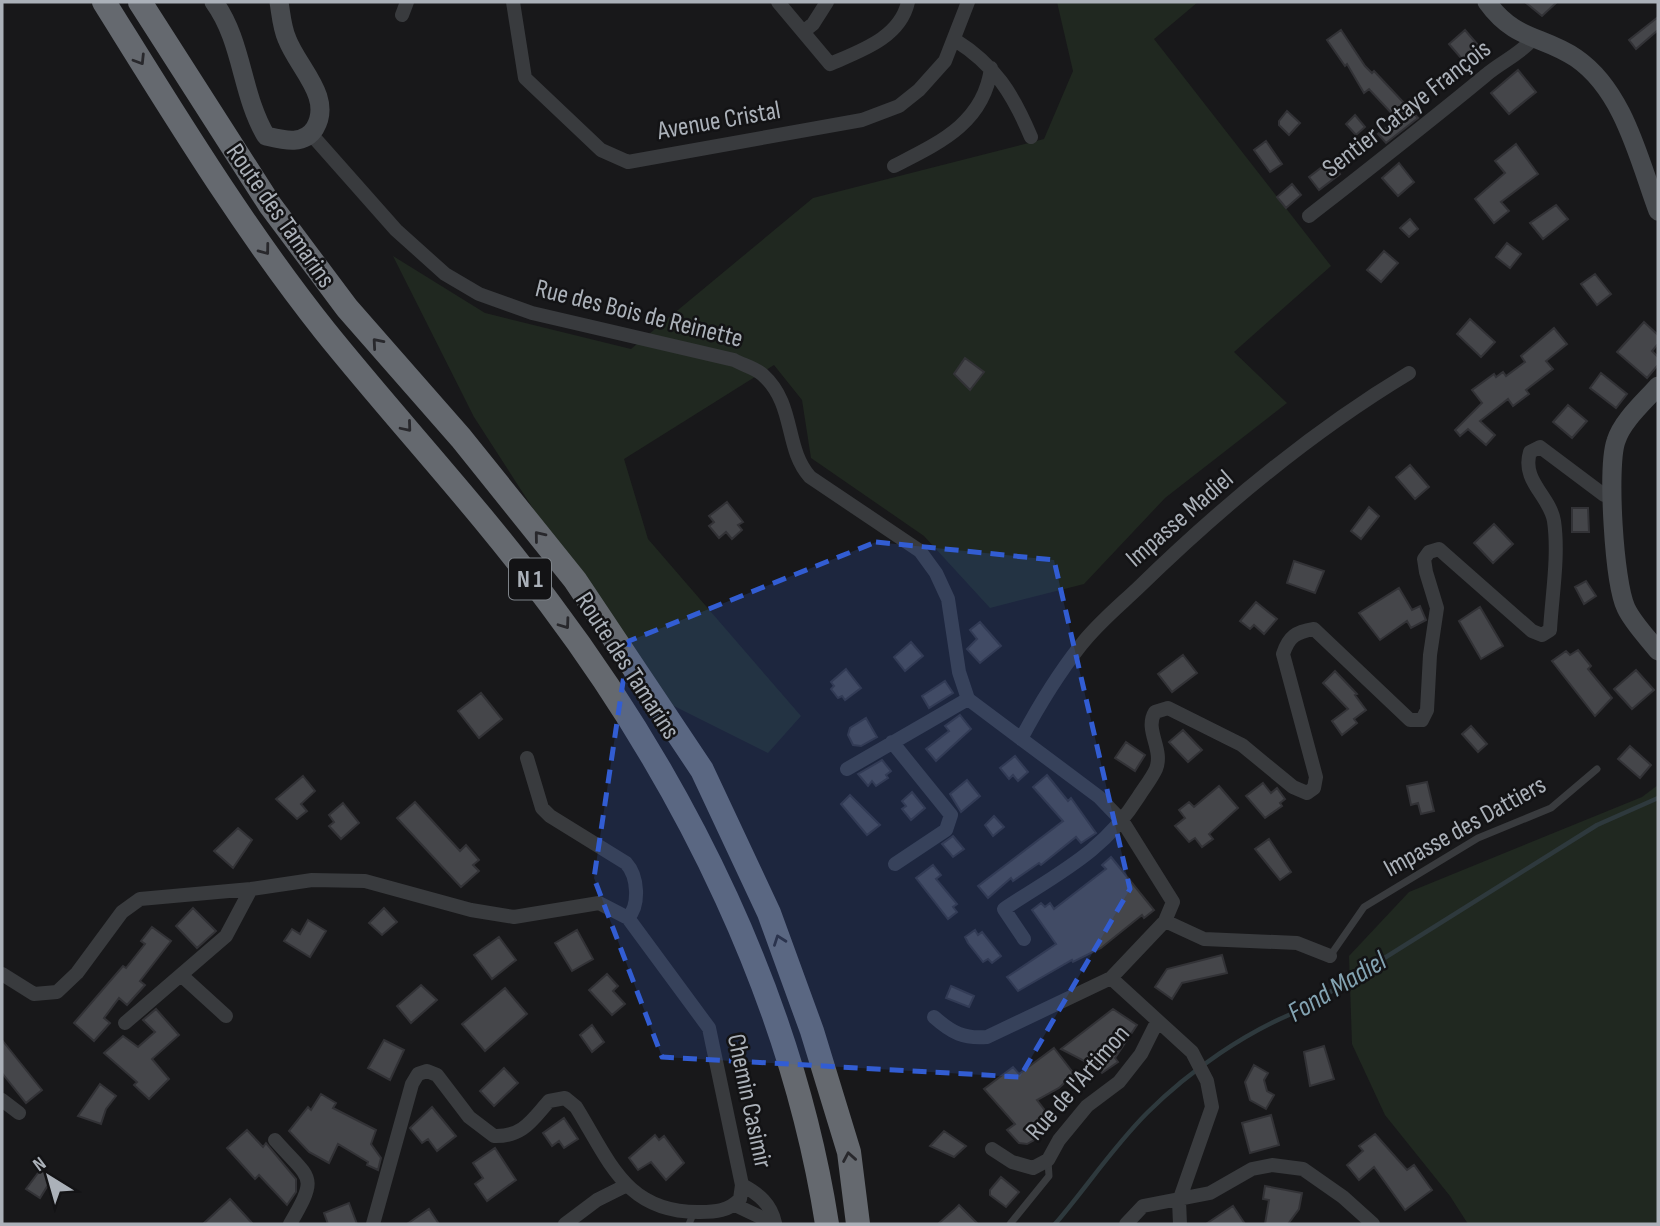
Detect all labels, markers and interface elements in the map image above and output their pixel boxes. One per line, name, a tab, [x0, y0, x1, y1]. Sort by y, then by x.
street label: Sentier Cataye François	[1317, 34, 1497, 184]
one-way arrow	[131, 52, 144, 65]
street label: Avenue Cristal	[654, 95, 783, 147]
street label: Route des Tamarins	[219, 138, 341, 294]
one-way arrow	[257, 242, 269, 254]
street label: Rue des Bois de Reinette	[532, 273, 746, 355]
one-way arrow	[373, 338, 385, 351]
one-way arrow	[399, 419, 411, 432]
street label: Impasse Madiel	[1120, 464, 1240, 574]
one-way arrow	[535, 531, 547, 544]
road number: N 1	[509, 558, 551, 600]
street label: Route des Tamarins	[568, 587, 686, 745]
one-way arrow	[557, 616, 569, 629]
street label: Impasse des Dattiers	[1379, 770, 1551, 884]
one-way arrow	[773, 935, 787, 947]
water label: Fond Madiel	[1282, 944, 1393, 1029]
street label: Rue de l'Artimon	[1020, 1019, 1136, 1147]
street label: Chemin Casimir	[720, 1031, 778, 1171]
north arrow	[14, 1142, 84, 1212]
one-way arrow	[842, 1151, 857, 1163]
text: N	[29, 1152, 51, 1177]

